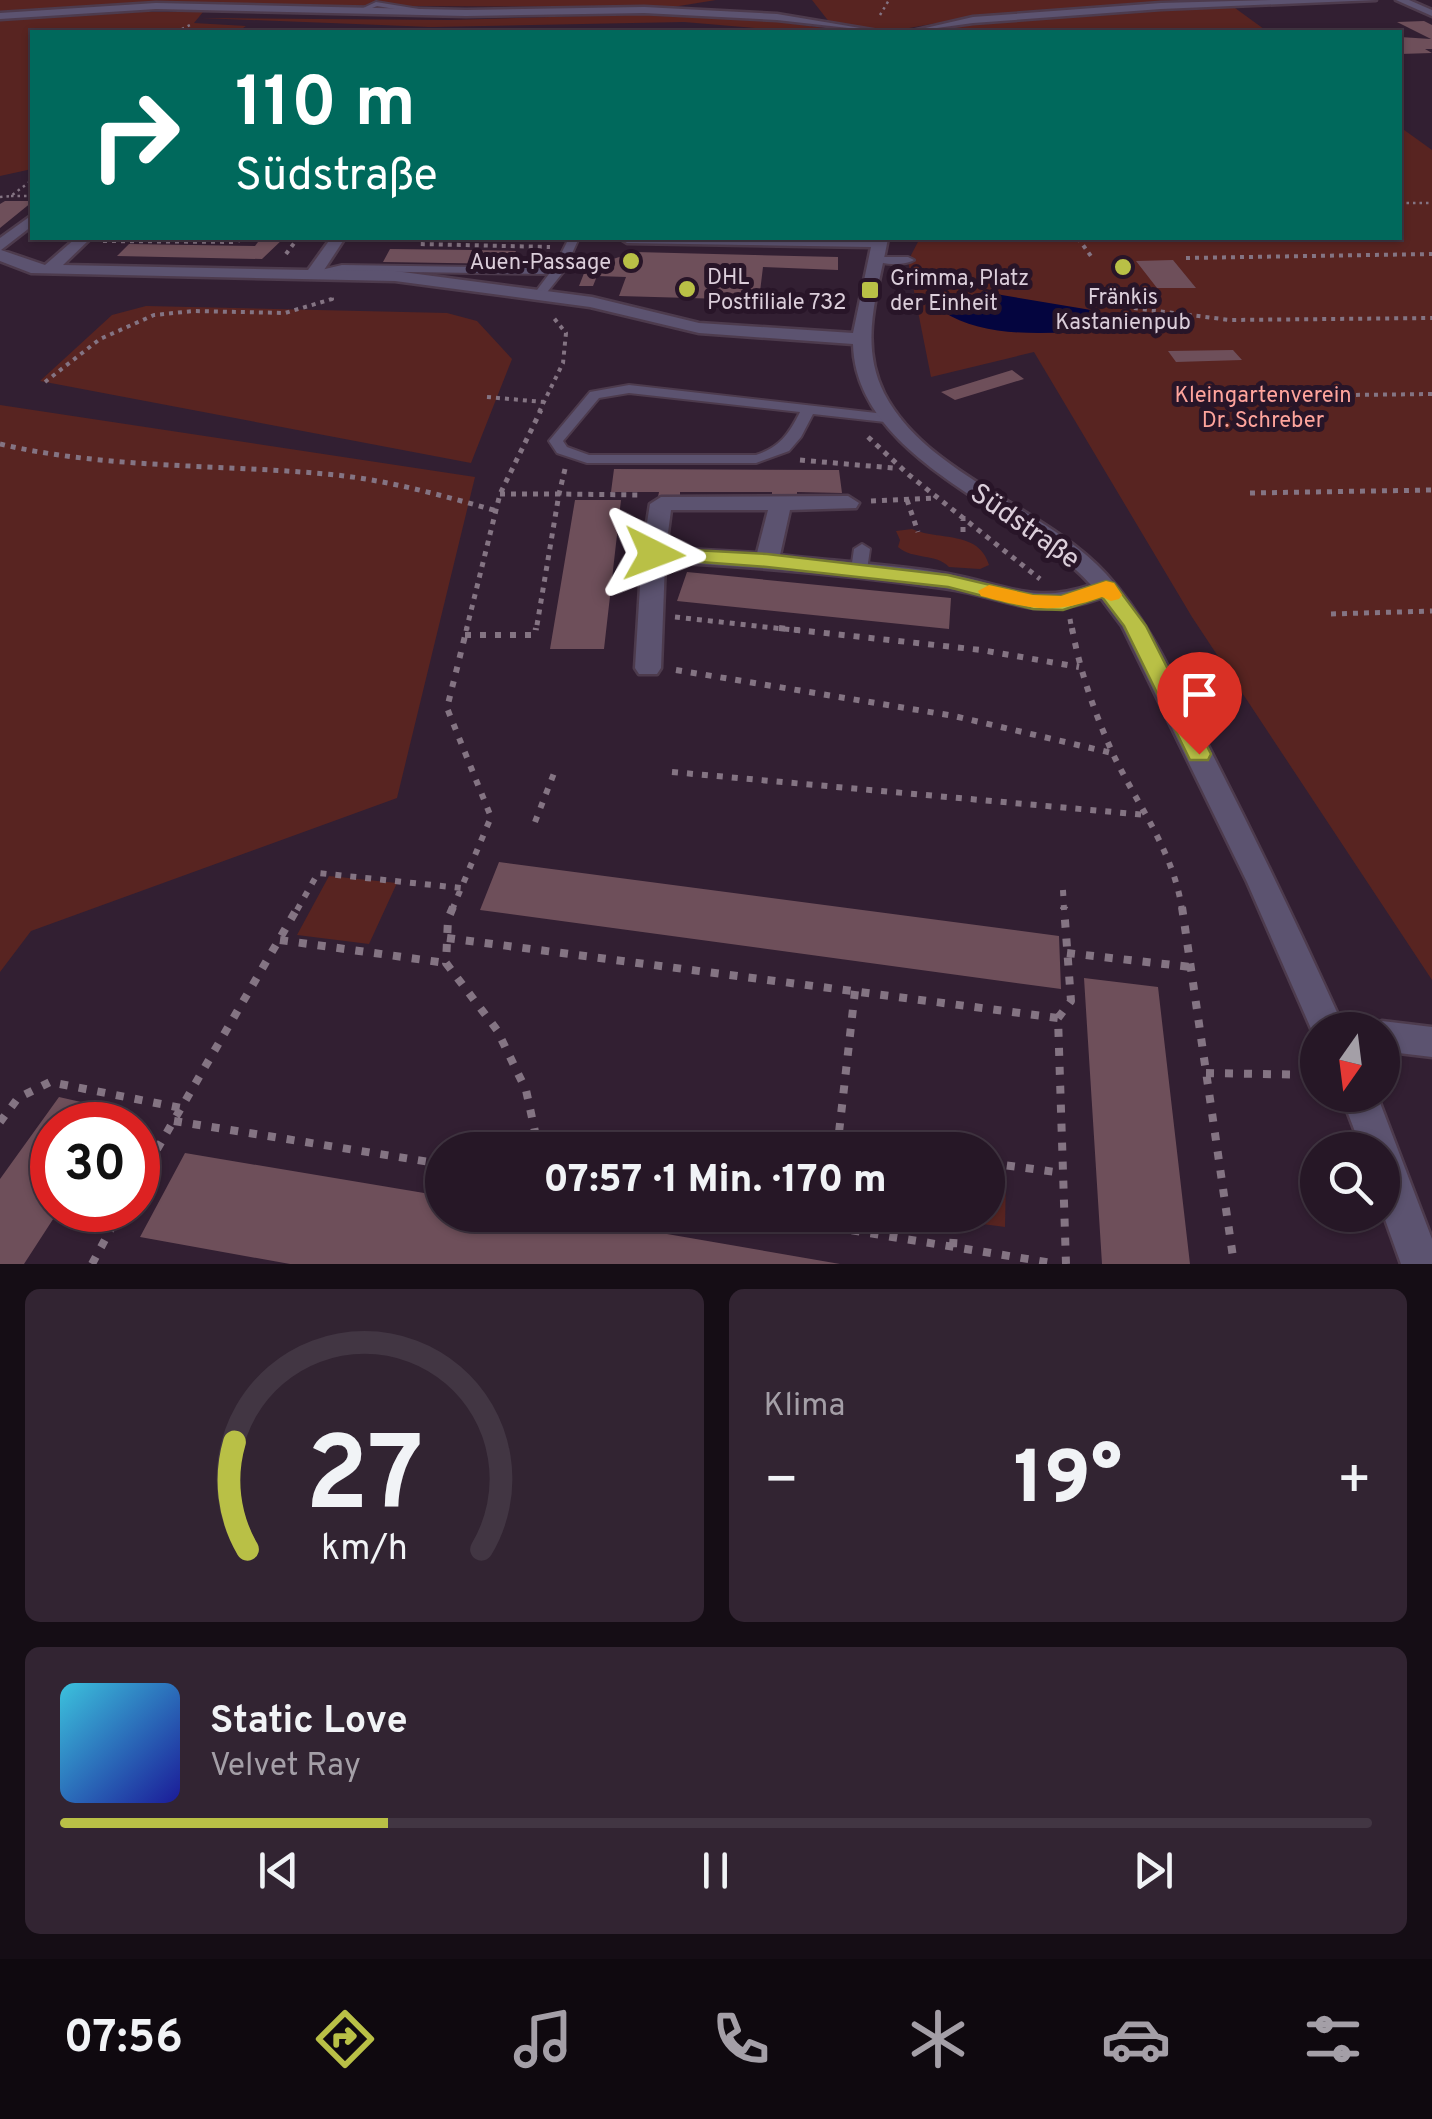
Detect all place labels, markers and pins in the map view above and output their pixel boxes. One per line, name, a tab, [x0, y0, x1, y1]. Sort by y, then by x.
place label: Auen-Passage	[469, 250, 611, 277]
marker: Auen-Passage	[620, 250, 642, 272]
marker: Fränkis Kastanienpub	[1112, 256, 1134, 278]
place label: DHL Postfiliale 732	[707, 265, 846, 317]
place label: Grimma, Platz der Einheit	[890, 266, 1029, 318]
marker: DHL Postfiliale 732	[676, 278, 698, 300]
marker: Grimma, Platz der Einheit	[859, 279, 881, 301]
place label: Fränkis Kastanienpub	[1055, 285, 1191, 337]
pin	[1157, 652, 1242, 755]

